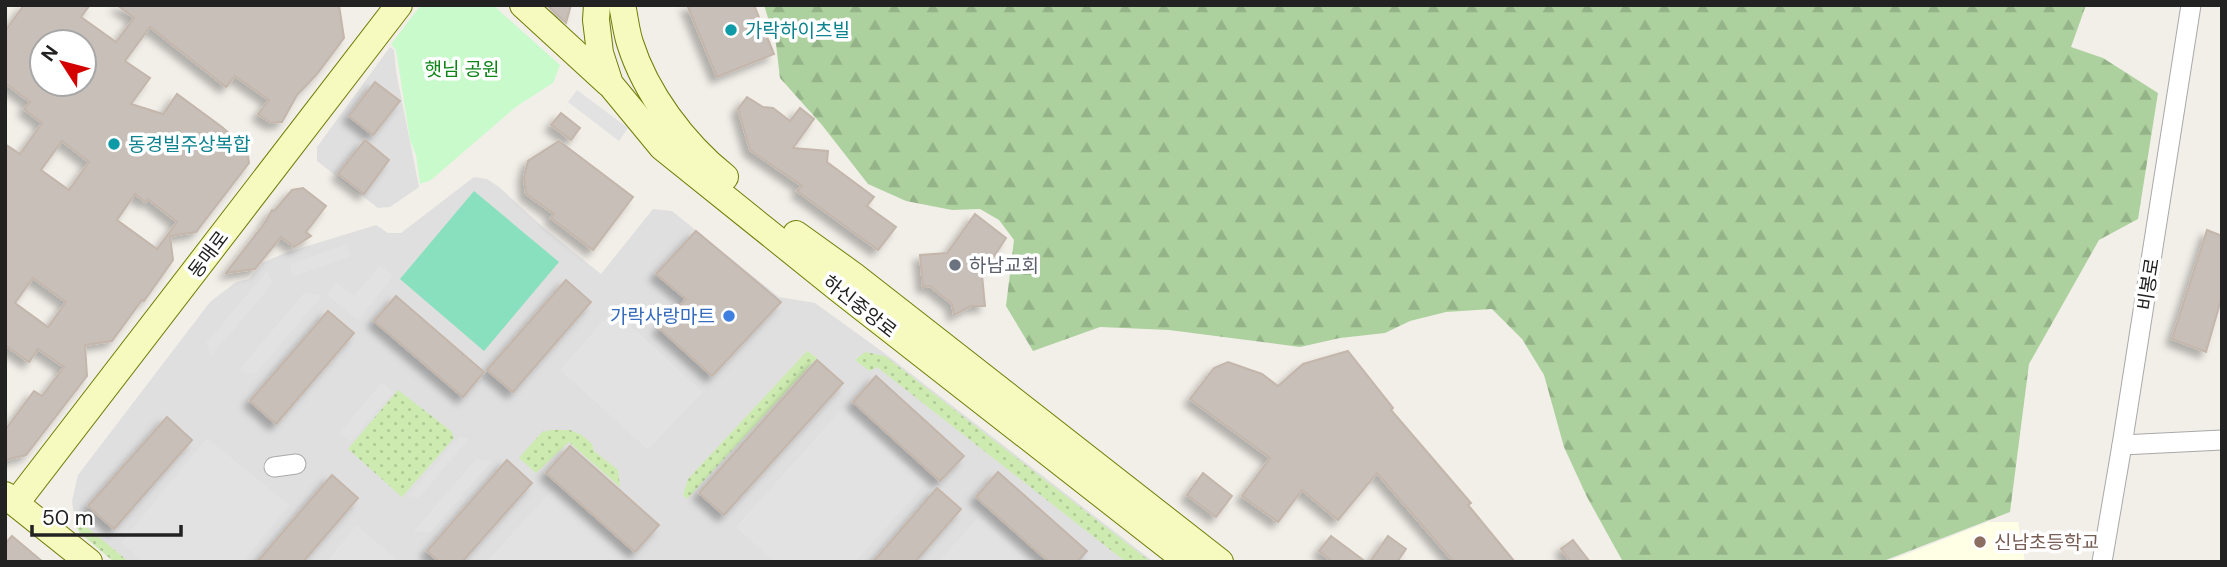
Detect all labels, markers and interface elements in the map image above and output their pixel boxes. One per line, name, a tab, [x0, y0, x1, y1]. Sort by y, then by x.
place label: 가락하이츠빌	[745, 18, 850, 43]
marker: 가락하이츠빌	[723, 22, 739, 38]
north arrow	[28, 28, 98, 98]
text: N	[35, 40, 64, 66]
park label: 햇님 공원	[425, 57, 499, 82]
place label: 동경빌주상복합	[128, 132, 251, 157]
marker: 동경빌주상복합	[106, 136, 122, 152]
street label: 동매로	[183, 226, 234, 283]
place label: 하남교회	[969, 253, 1039, 278]
street label: 비봉로	[2132, 256, 2165, 312]
marker: 하남교회	[947, 257, 963, 273]
street label: 하신중앙로	[818, 270, 902, 343]
place label: 가락사랑마트	[610, 304, 715, 329]
marker: 가락사랑마트	[721, 308, 737, 324]
scale bar	[32, 494, 180, 538]
text: 50 m	[42, 504, 93, 532]
place label: 신남초등학교	[1994, 530, 2099, 555]
marker: 신남초등학교	[1972, 534, 1988, 550]

